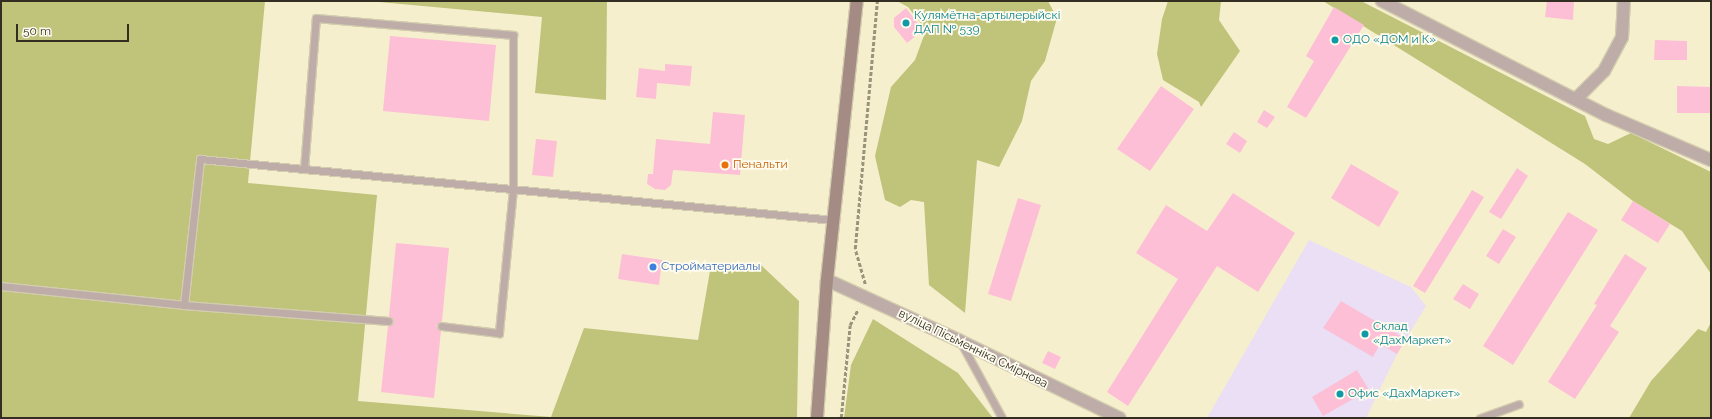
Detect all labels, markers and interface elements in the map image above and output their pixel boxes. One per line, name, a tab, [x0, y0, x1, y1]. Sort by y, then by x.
place label: Кулямётна-артылерыйскі ДАП № 539	[914, 9, 1060, 37]
scale bar	[18, 16, 131, 42]
marker: Кулямётна-артылерыйскі ДАП № 539	[901, 18, 911, 28]
text: 50 m	[23, 24, 51, 38]
place label: ОДО «ДОМ и К»	[1343, 33, 1436, 47]
marker: ОДО «ДОМ и К»	[1330, 35, 1340, 45]
place label: Пенальти	[733, 158, 788, 172]
marker: Пенальти	[720, 160, 730, 170]
place label: Стройматериалы	[661, 260, 760, 274]
marker: Стройматериалы	[648, 262, 658, 272]
street label: вуліца Пісьменніка Смірнова	[896, 307, 1050, 391]
place label: Склад «ДахМаркет»	[1373, 320, 1451, 348]
marker: Склад «ДахМаркет»	[1360, 329, 1370, 339]
place label: Офис «ДахМаркет»	[1348, 387, 1460, 401]
marker: Офис «ДахМаркет»	[1335, 389, 1345, 399]

